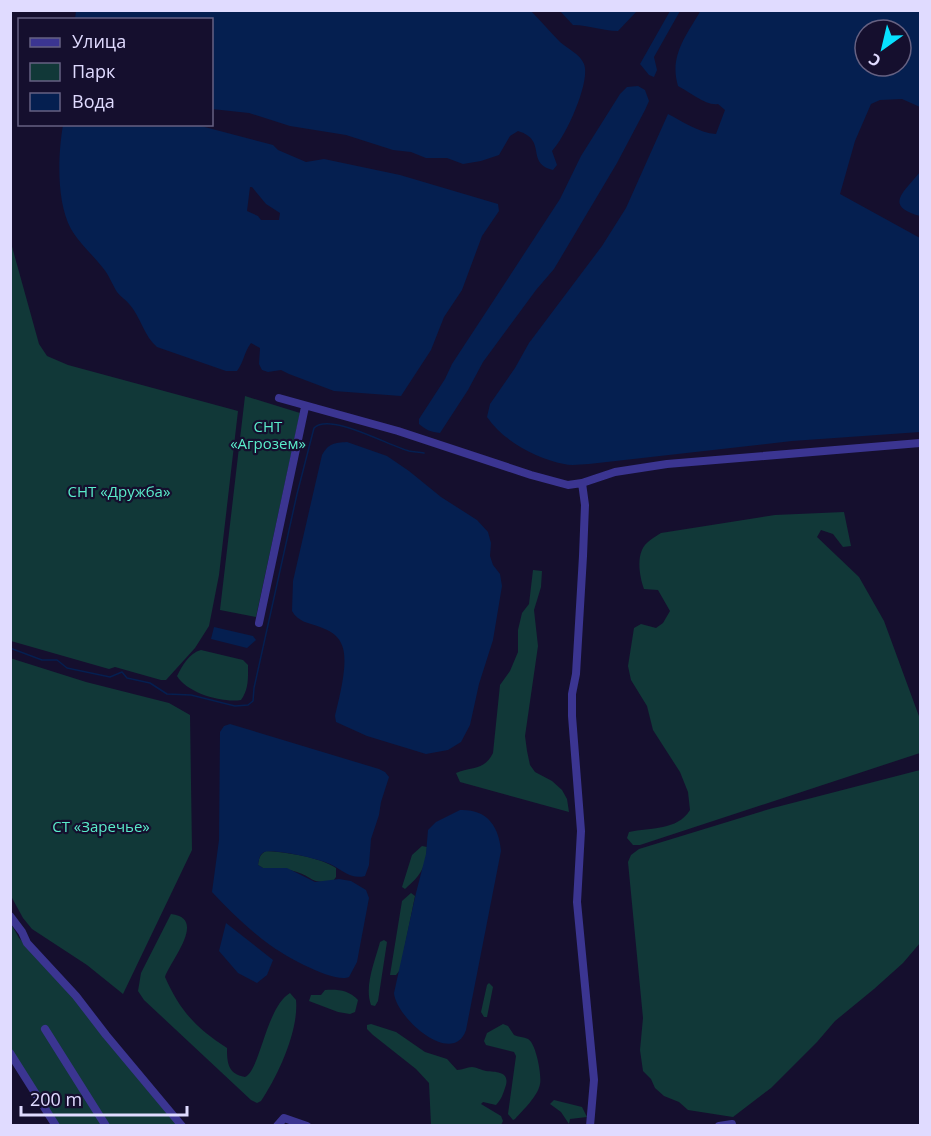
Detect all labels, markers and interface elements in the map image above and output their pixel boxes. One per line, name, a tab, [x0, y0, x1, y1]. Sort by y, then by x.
legend	[18, 18, 213, 126]
north arrow	[853, 18, 913, 78]
text: Улица	[72, 29, 126, 53]
text: С	[864, 48, 885, 72]
text: Парк	[72, 59, 116, 83]
text: Вода	[72, 89, 115, 113]
park label: СНТ «Агрозем»	[230, 416, 306, 453]
park label: СНТ «Дружба»	[68, 481, 170, 501]
park label: СТ «Заречье»	[52, 816, 150, 836]
scale bar	[21, 1079, 188, 1117]
text: 200 m	[30, 1087, 82, 1111]

